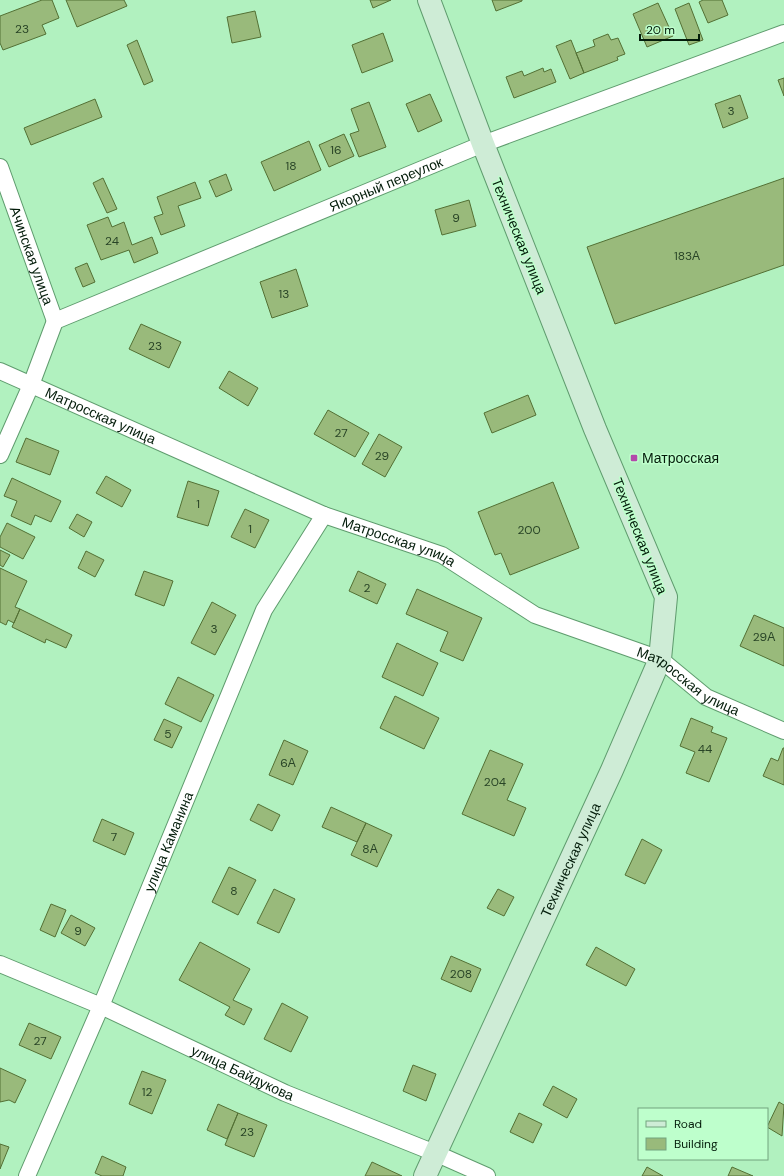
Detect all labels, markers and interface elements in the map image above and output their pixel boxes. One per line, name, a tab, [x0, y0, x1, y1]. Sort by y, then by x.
scale bar	[640, 16, 699, 42]
house number: 23	[15, 21, 29, 37]
text: 20 m	[646, 22, 675, 38]
house number: 3	[727, 103, 735, 119]
house number: 16	[330, 142, 342, 158]
street label: Якорный переулок	[326, 152, 446, 216]
house number: 18	[285, 158, 297, 174]
street label: Техническая улица	[487, 175, 551, 297]
street label: Ачинская улица	[6, 204, 58, 307]
house number: 9	[452, 210, 460, 226]
house number: 24	[105, 233, 119, 249]
house number: 183А	[674, 248, 700, 264]
house number: 13	[279, 286, 289, 302]
house number: 23	[148, 338, 162, 354]
street label: Матросская улица	[42, 383, 159, 448]
house number: 27	[334, 425, 348, 441]
house number: 29	[375, 448, 389, 464]
place label: Матросская	[642, 449, 719, 467]
marker: Матросская	[629, 453, 639, 463]
street label: Техническая улица	[608, 475, 672, 597]
house number: 1	[196, 496, 200, 512]
street label: Матросская улица	[340, 513, 459, 571]
house number: 1	[248, 521, 252, 537]
house number: 200	[517, 522, 541, 538]
house number: 2	[364, 580, 371, 596]
house number: 3	[210, 621, 218, 637]
house number: 29А	[753, 629, 775, 645]
street label: Матросская улица	[634, 643, 743, 720]
house number: 5	[164, 726, 172, 742]
house number: 44	[698, 741, 712, 757]
house number: 6А	[280, 755, 296, 771]
house number: 204	[484, 774, 506, 790]
street label: улица Каманина	[140, 789, 197, 895]
street label: Техническая улица	[536, 800, 605, 920]
house number: 7	[111, 829, 117, 845]
house number: 8А	[362, 841, 378, 857]
house number: 8	[230, 883, 238, 899]
house number: 9	[74, 923, 82, 939]
house number: 208	[450, 966, 472, 982]
house number: 27	[33, 1033, 47, 1049]
street label: улица Байдукова	[188, 1041, 297, 1105]
house number: 12	[142, 1084, 152, 1100]
legend	[638, 1108, 768, 1160]
text: Road	[674, 1116, 702, 1132]
house number: 23	[240, 1124, 254, 1140]
text: Building	[674, 1136, 718, 1152]

